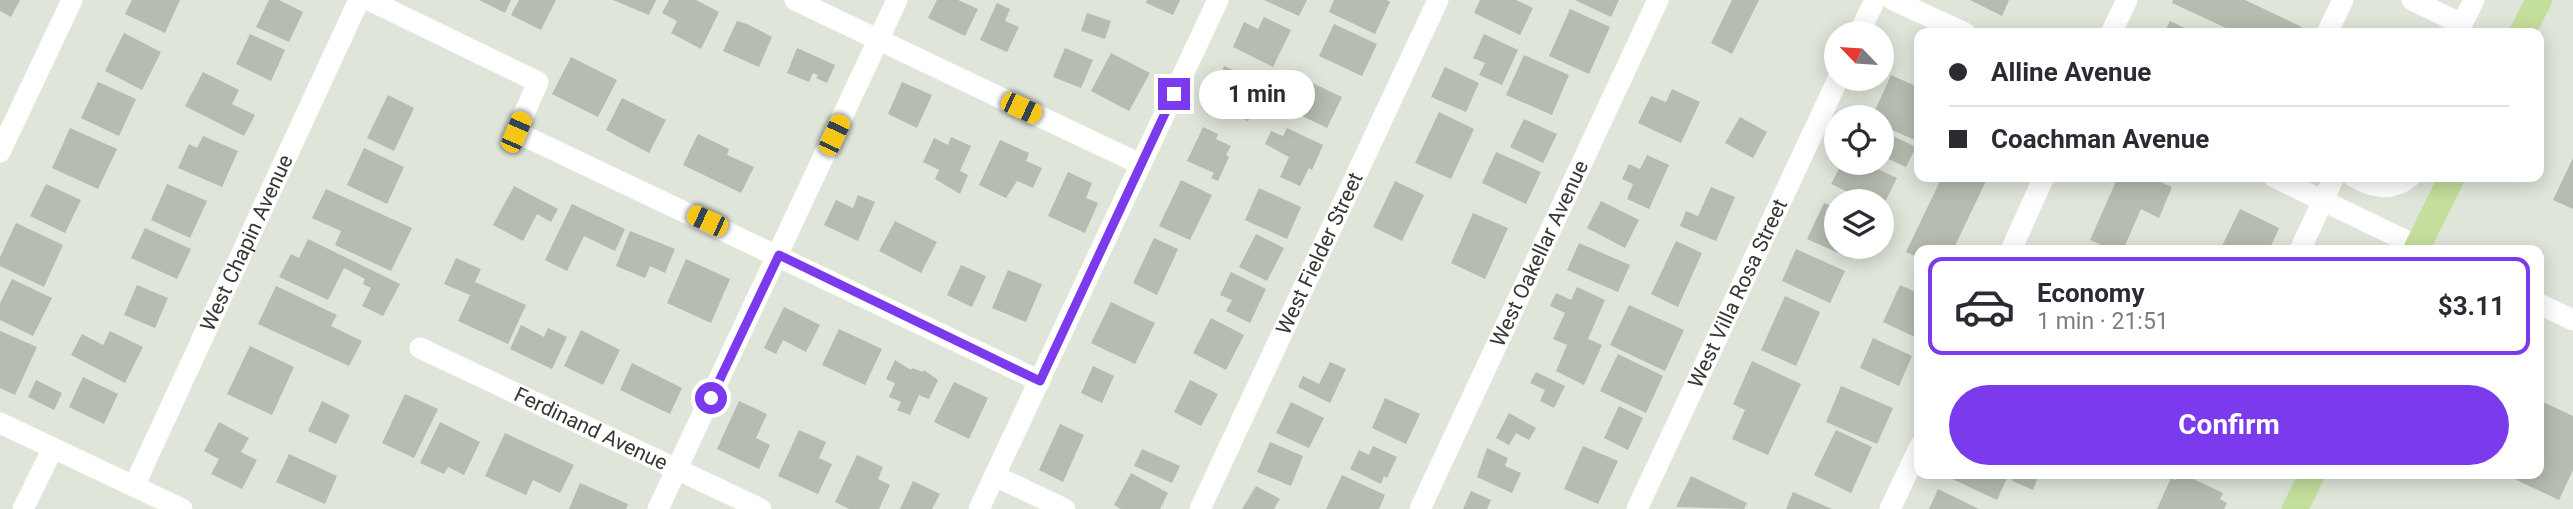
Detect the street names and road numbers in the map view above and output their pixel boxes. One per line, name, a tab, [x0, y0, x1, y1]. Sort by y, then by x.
street label: West Chapin Avenue	[195, 151, 298, 335]
street label: West Oakellar Avenue	[1486, 157, 1593, 350]
street label: West Fielder Street	[1271, 169, 1368, 338]
street label: West Villa Rosa Street	[1683, 195, 1792, 392]
street label: Ferdinand Avenue	[510, 382, 671, 475]

